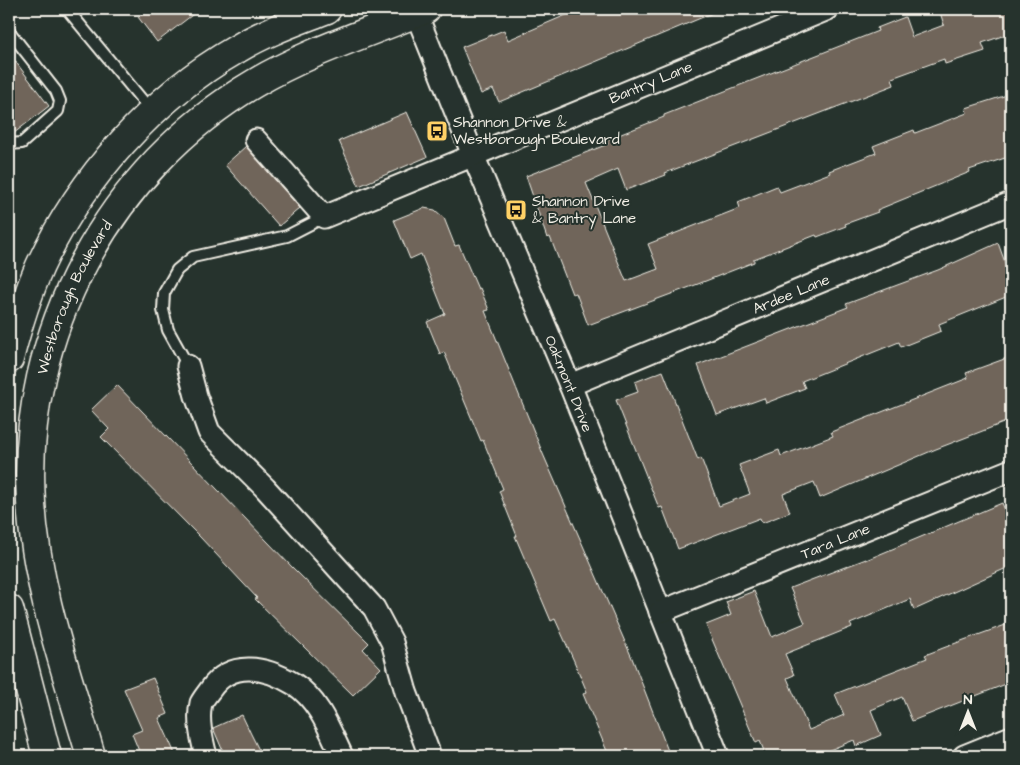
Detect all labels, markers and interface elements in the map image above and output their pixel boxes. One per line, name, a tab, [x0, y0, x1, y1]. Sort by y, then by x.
street label: Bantry Lane	[606, 56, 695, 109]
place label: Shannon Drive & Westborough Boulevard	[453, 112, 620, 151]
bus stop icon: Shannon Drive & Westborough Boulevard	[425, 119, 449, 143]
place label: Shannon Drive & Bantry Lane	[532, 191, 636, 230]
bus stop icon: Shannon Drive & Bantry Lane	[504, 198, 528, 222]
street label: Westborough Boulevard	[32, 216, 118, 377]
street label: Ardee Lane	[749, 269, 833, 320]
street label: Oakmont Drive	[539, 332, 598, 435]
street label: Tara Lane	[798, 518, 873, 565]
north arrow	[942, 688, 992, 738]
text: N	[964, 690, 973, 710]

